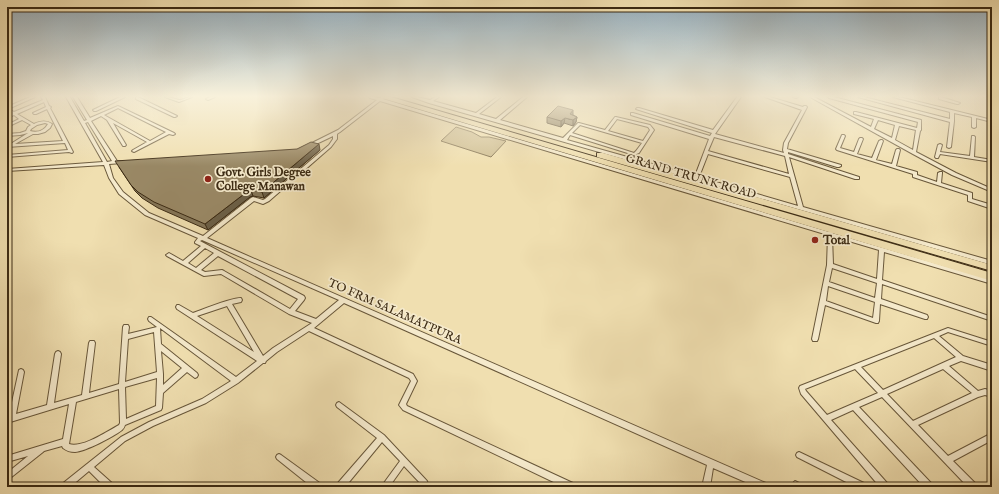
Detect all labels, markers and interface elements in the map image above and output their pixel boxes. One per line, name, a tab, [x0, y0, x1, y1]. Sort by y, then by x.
street label: GRAND TRUNK ROAD	[624, 151, 758, 202]
place label: Govt. Girls Degree College Manawan	[216, 165, 311, 195]
marker: Govt. Girls Degree College Manawan	[203, 174, 213, 184]
place label: Total	[822, 233, 850, 248]
marker: Total	[810, 235, 820, 245]
street label: TO FRM SALAMATPURA	[326, 275, 465, 348]

